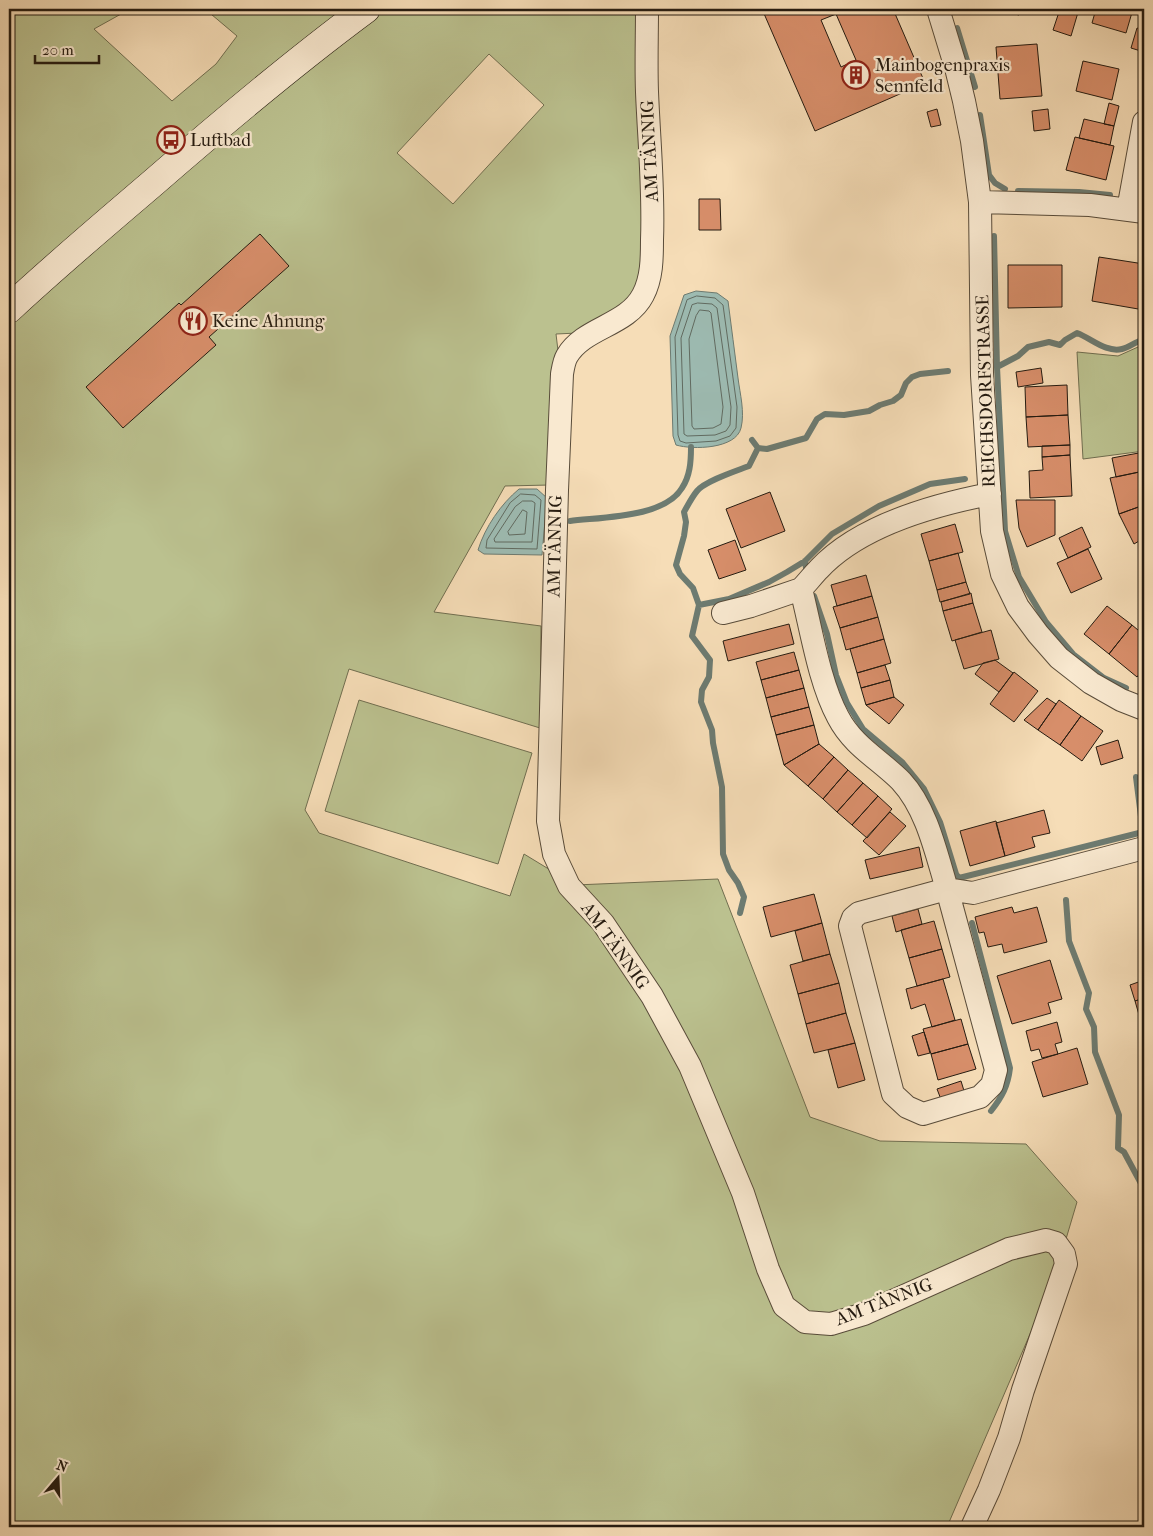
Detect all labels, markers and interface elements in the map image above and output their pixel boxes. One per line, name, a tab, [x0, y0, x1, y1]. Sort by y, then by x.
scale bar	[35, 32, 99, 64]
text: 20 m	[42, 41, 74, 59]
place label: Mainbogenpraxis Sennfeld	[875, 55, 1010, 97]
building icon: Mainbogenpraxis Sennfeld	[841, 60, 871, 90]
street label: AM TÄNNIG	[636, 99, 663, 204]
bus stop icon: Luftbad	[156, 125, 186, 155]
place label: Luftbad	[190, 130, 251, 151]
street label: REICHSDORFSTRASSE	[972, 294, 1000, 488]
restaurant icon: Keine Ahnung	[178, 306, 208, 336]
place label: Keine Ahnung	[212, 311, 325, 332]
street label: AM TÄNNIG	[543, 494, 566, 598]
street label: AM TÄNNIG	[576, 897, 655, 994]
street label: AM TÄNNIG	[831, 1273, 936, 1330]
north arrow	[32, 1454, 82, 1504]
text: N	[54, 1456, 70, 1476]

